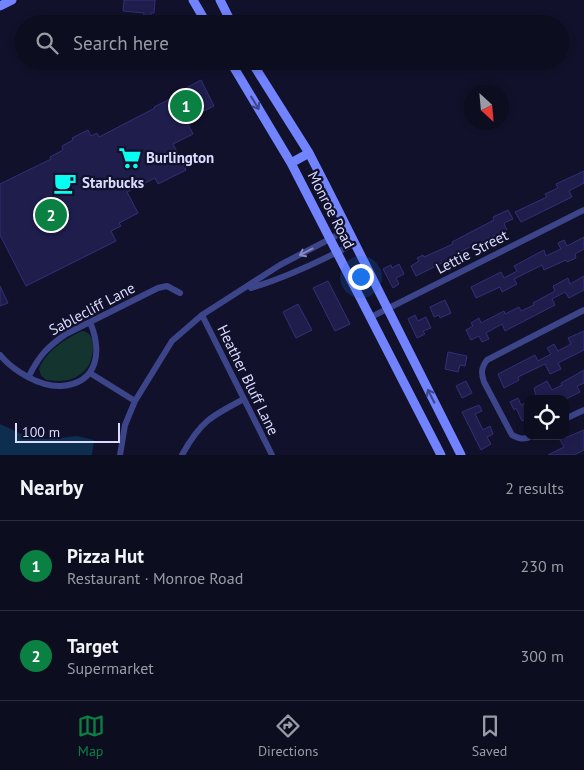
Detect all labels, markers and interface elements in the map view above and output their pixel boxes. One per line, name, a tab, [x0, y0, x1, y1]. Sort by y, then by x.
search box	[15, 15, 569, 70]
icon: search	[33, 29, 61, 57]
text: Search here	[73, 31, 169, 55]
north arrow	[464, 85, 509, 130]
pin: 1	[170, 87, 202, 125]
one-way arrow	[249, 96, 260, 110]
supermarket icon: Burlington	[117, 145, 143, 171]
place label: Burlington	[146, 148, 214, 167]
street label: Monroe Road	[304, 168, 359, 252]
cafe icon: Starbucks	[52, 170, 78, 196]
place label: Starbucks	[82, 173, 144, 192]
pin: 2	[35, 196, 67, 234]
street label: Lettie Street	[432, 225, 511, 278]
one-way arrow	[298, 247, 313, 257]
your location	[348, 264, 374, 290]
street label: Sablecliff Lane	[45, 278, 138, 339]
street label: Heather Bluff Lane	[213, 321, 283, 438]
one-way arrow	[426, 389, 435, 404]
map controls	[524, 395, 569, 440]
button: locate	[524, 395, 569, 440]
scale bar	[15, 420, 120, 443]
text: 100 m	[22, 423, 60, 441]
text: Nearby	[20, 474, 83, 501]
text: 2 results	[505, 478, 564, 498]
text: Pizza Hut	[67, 544, 144, 568]
text: 1	[31, 556, 41, 576]
text: 230 m	[521, 556, 564, 576]
text: Restaurant · Monroe Road	[67, 568, 243, 588]
text: Target	[67, 634, 118, 658]
text: 2	[31, 646, 41, 666]
text: 300 m	[521, 646, 564, 666]
text: Supermarket	[67, 658, 154, 678]
tab: Map	[77, 712, 105, 760]
tab: Directions	[258, 712, 318, 760]
tab: Saved	[472, 712, 507, 760]

